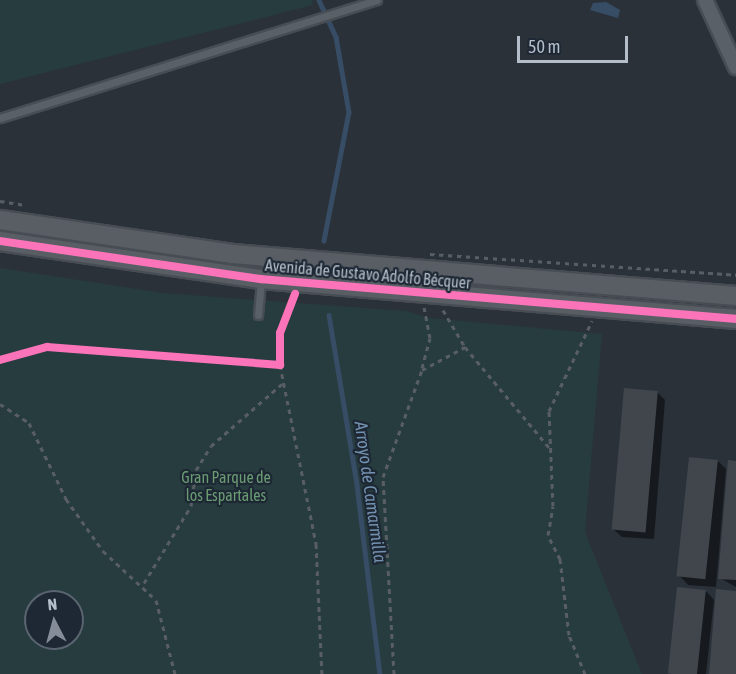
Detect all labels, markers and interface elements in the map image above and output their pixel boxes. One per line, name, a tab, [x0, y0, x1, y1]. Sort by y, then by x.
scale bar	[520, 24, 631, 62]
text: 50 m	[528, 36, 560, 57]
street label: Avenida de Gustavo Adolfo Bécquer	[264, 255, 472, 293]
water label: Arroyo de Camarmilla	[349, 420, 391, 564]
park label: Gran Parque de los Espartales	[181, 467, 271, 505]
north arrow	[24, 590, 84, 650]
text: N	[47, 595, 58, 614]

